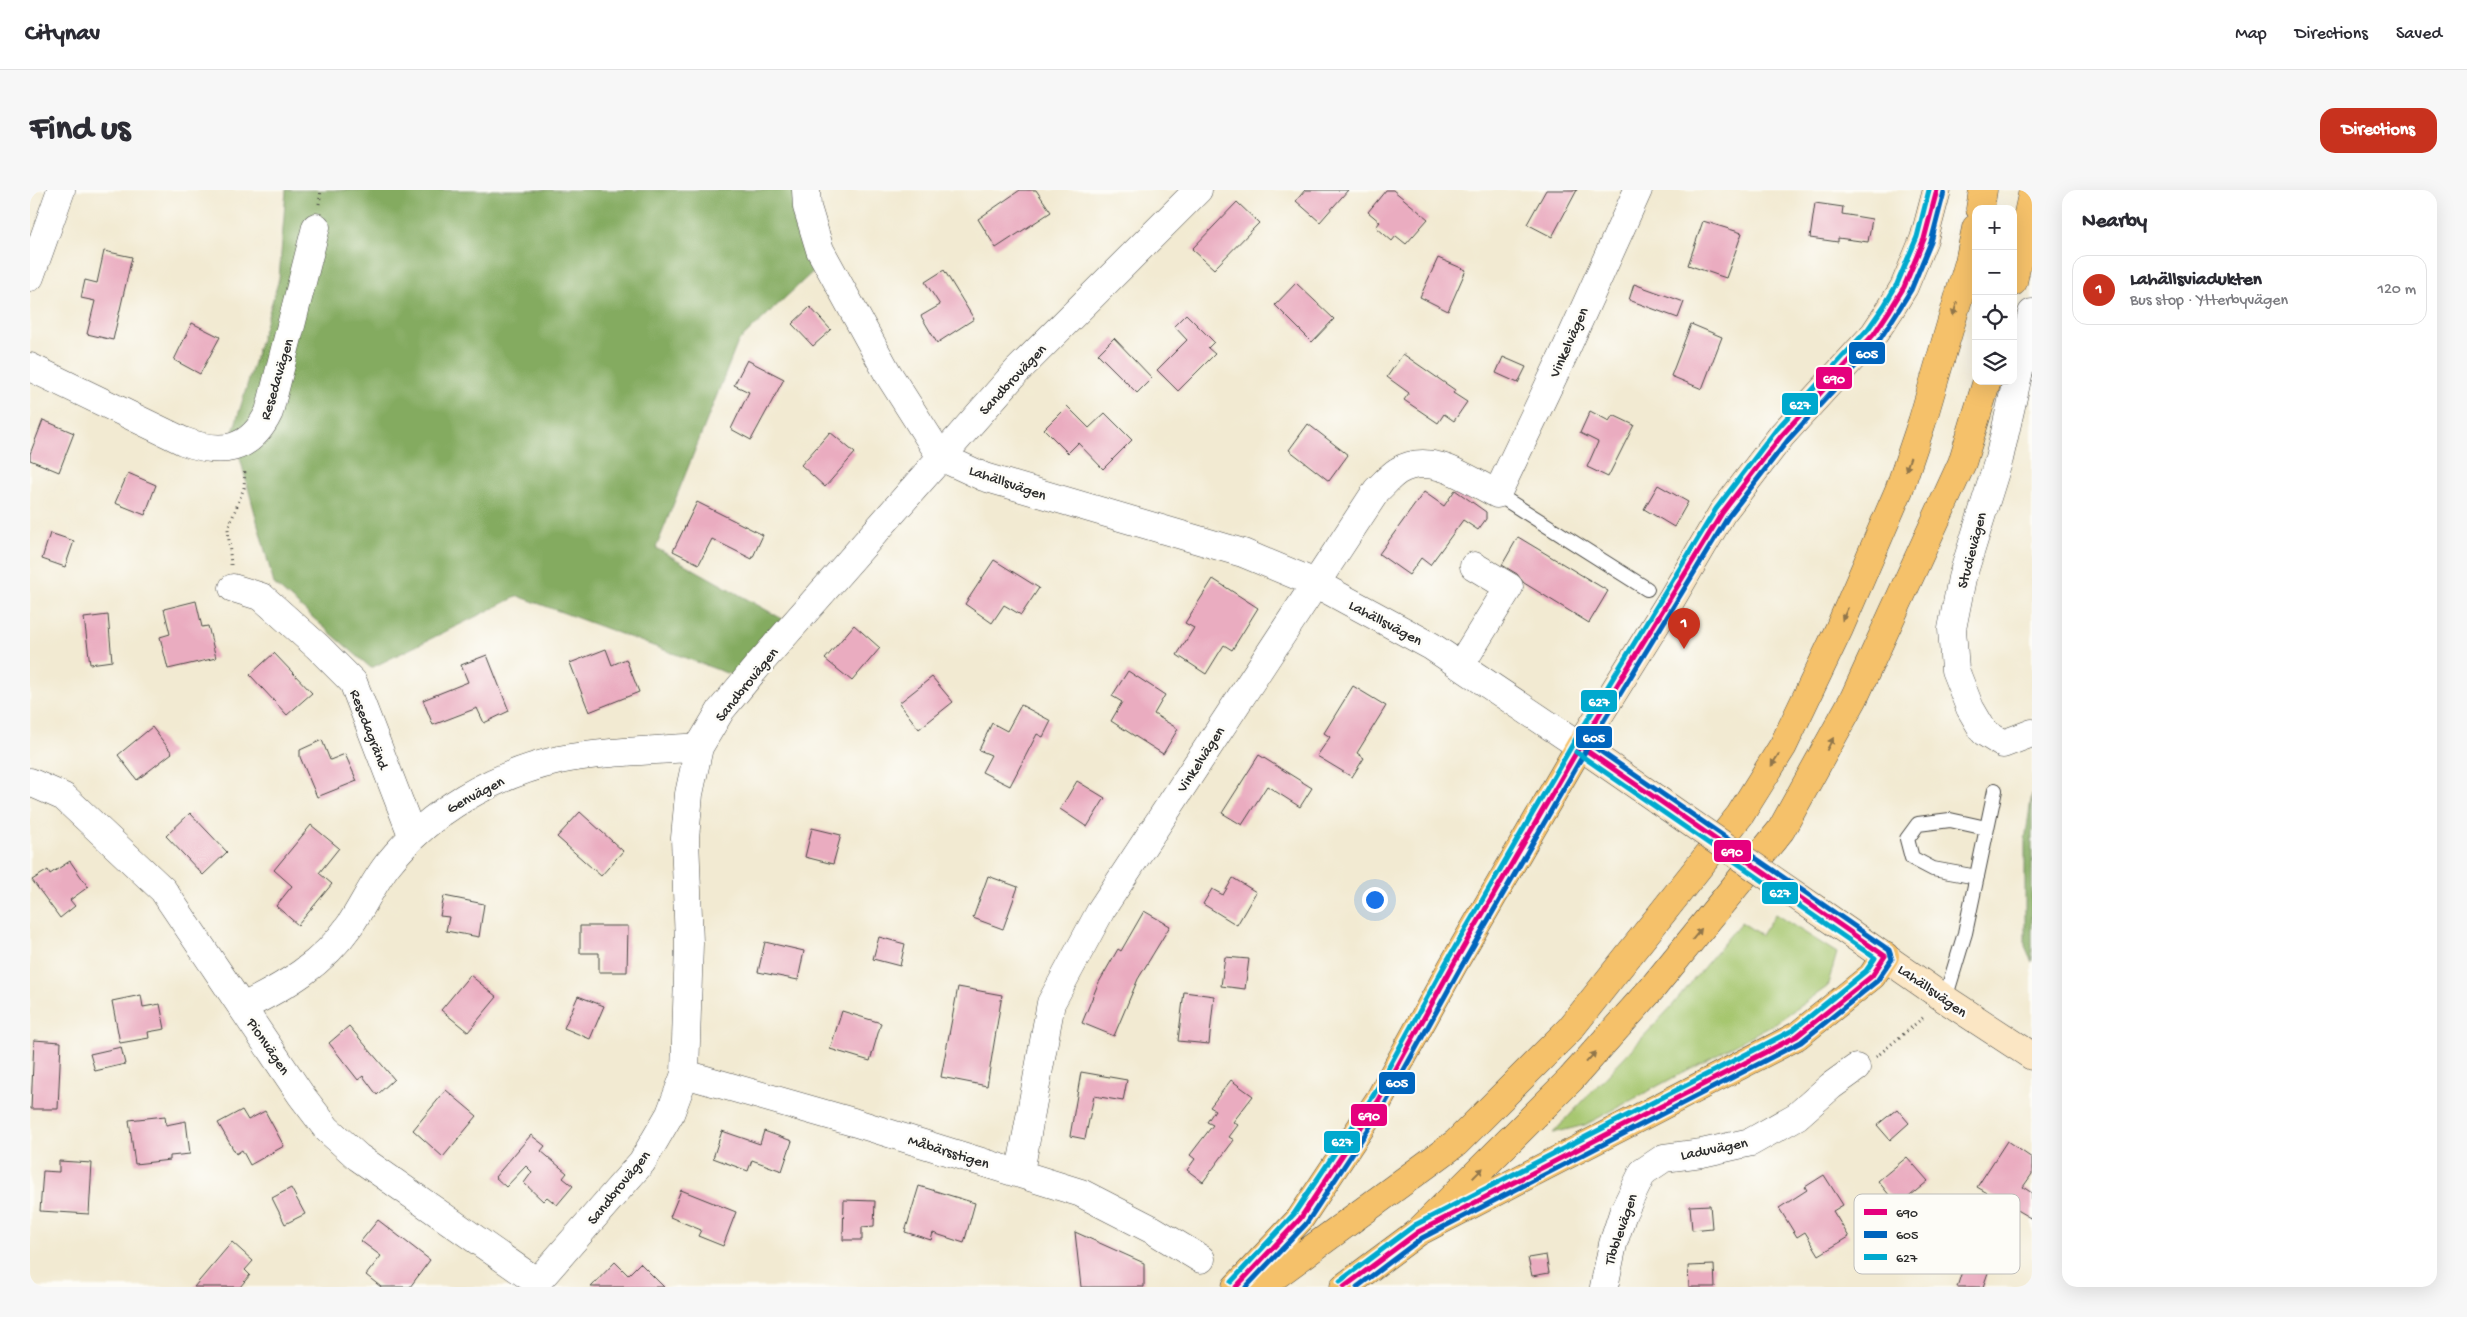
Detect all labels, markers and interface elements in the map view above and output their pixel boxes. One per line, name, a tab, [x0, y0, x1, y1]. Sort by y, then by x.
text: Citynav	[25, 20, 100, 49]
text: Map	[2235, 24, 2267, 45]
text: Directions	[2295, 24, 2368, 45]
text: Saved	[2396, 24, 2442, 45]
button: Directions	[2320, 108, 2437, 153]
text: Find us	[30, 110, 130, 151]
map controls	[1972, 205, 2017, 385]
button: +	[1972, 205, 2017, 250]
text: Nearby	[2082, 210, 2147, 235]
button: −	[1972, 250, 2017, 295]
text: Lahällsviadukten	[2130, 269, 2262, 292]
text: 1	[2096, 281, 2102, 300]
text: 120 m	[2377, 281, 2416, 300]
text: Bus stop · Ytterbyvägen	[2130, 292, 2288, 311]
button: locate	[1972, 295, 2017, 340]
one-way arrow	[1951, 301, 1959, 316]
street label: Vinkelvägen	[1546, 305, 1593, 382]
street label: Resedavägen	[257, 337, 299, 423]
button: layers	[1972, 340, 2017, 385]
street label: Sandbrovägen	[976, 341, 1051, 420]
line badge: 605	[1848, 341, 1886, 365]
text: 605	[1856, 347, 1879, 364]
line badge: 690	[1815, 366, 1853, 390]
text: 690	[1823, 372, 1845, 389]
line badge: 627	[1781, 392, 1819, 416]
text: 627	[1789, 398, 1811, 415]
one-way arrow	[1904, 457, 1912, 472]
street label: Lahällsvägen	[966, 462, 1048, 506]
street label: Studievägen	[1954, 510, 1992, 591]
street label: Lahällsvägen	[1345, 597, 1425, 651]
one-way arrow	[1841, 607, 1849, 621]
pin: 1	[1668, 608, 1700, 649]
street label: Sandbrovägen	[712, 644, 783, 726]
street label: Resedagränd	[345, 687, 392, 773]
line badge: 627	[1580, 689, 1618, 713]
text: 627	[1588, 695, 1610, 712]
street label: Vinkelvägen	[1173, 724, 1230, 797]
line badge: 605	[1575, 725, 1613, 749]
text: 605	[1583, 731, 1606, 748]
one-way arrow	[1826, 737, 1834, 751]
one-way arrow	[1770, 754, 1779, 767]
street label: Genvägen	[444, 773, 508, 818]
line badge: 690	[1713, 839, 1752, 863]
text: 690	[1721, 845, 1743, 862]
line badge: 627	[1761, 881, 1799, 905]
text: 627	[1769, 886, 1791, 903]
your location	[1362, 887, 1388, 913]
one-way arrow	[1692, 928, 1703, 941]
street label: Lahällsvägen	[1894, 961, 1970, 1022]
street label: Pionvägen	[241, 1014, 293, 1079]
one-way arrow	[1585, 1051, 1597, 1063]
line badge: 605	[1378, 1071, 1416, 1095]
text: 605	[1386, 1076, 1409, 1093]
line badge: 690	[1350, 1103, 1388, 1127]
text: 690	[1358, 1109, 1380, 1126]
line badge: 627	[1323, 1130, 1361, 1154]
street label: Måbärsstigen	[906, 1132, 991, 1174]
text: 627	[1331, 1135, 1353, 1152]
street label: Laduvägen	[1679, 1135, 1749, 1165]
street label: Sandbrovägen	[584, 1147, 655, 1229]
one-way arrow	[1471, 1167, 1483, 1179]
street label: Tibblevägen	[1601, 1192, 1642, 1269]
legend	[1854, 1194, 2020, 1274]
text: 690	[1896, 1206, 1918, 1223]
text: 605	[1896, 1228, 1918, 1245]
text: 627	[1896, 1251, 1918, 1268]

